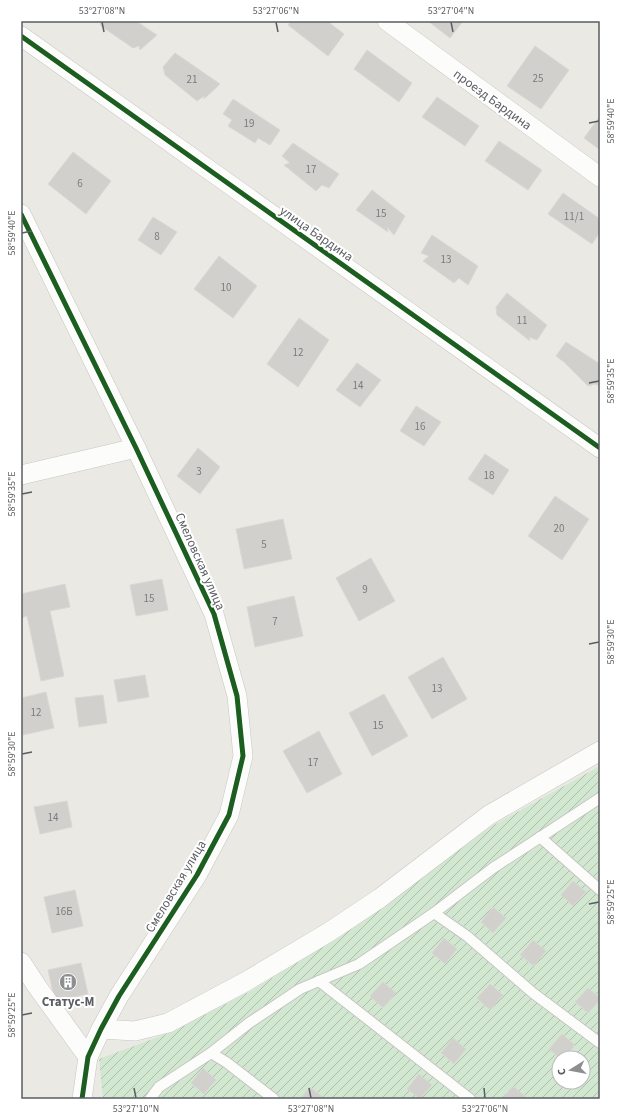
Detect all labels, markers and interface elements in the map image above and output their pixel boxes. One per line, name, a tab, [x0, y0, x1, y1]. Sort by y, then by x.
text: 53°27'08"N	[79, 4, 125, 18]
text: 53°27'06"N	[253, 4, 299, 18]
text: 53°27'04"N	[428, 4, 474, 18]
street label: проезд Бардина	[450, 65, 535, 134]
house number: 25	[533, 71, 543, 86]
house number: 21	[187, 72, 197, 87]
text: 58°59'40"E	[604, 98, 618, 144]
house number: 19	[244, 116, 254, 131]
house number: 17	[306, 162, 316, 177]
house number: 6	[77, 176, 83, 191]
street label: улица Бардина	[276, 202, 357, 266]
house number: 15	[376, 206, 386, 221]
house number: 11/1	[564, 209, 584, 224]
text: 58°59'40"E	[5, 210, 19, 256]
house number: 8	[154, 229, 160, 244]
house number: 13	[441, 252, 451, 267]
house number: 10	[221, 280, 231, 295]
house number: 11	[517, 313, 527, 328]
house number: 12	[293, 345, 303, 360]
text: 58°59'35"E	[604, 358, 618, 404]
house number: 14	[353, 378, 364, 393]
house number: 16	[415, 419, 426, 434]
house number: 3	[196, 464, 202, 479]
house number: 18	[484, 468, 495, 483]
text: 58°59'35"E	[5, 471, 19, 517]
street label: Смеловская улица	[171, 510, 230, 613]
house number: 20	[554, 521, 564, 536]
house number: 5	[261, 537, 267, 552]
house number: 9	[362, 582, 368, 597]
house number: 15	[144, 591, 154, 606]
house number: 7	[272, 614, 278, 629]
text: 58°59'30"E	[604, 619, 618, 665]
house number: 13	[432, 681, 442, 696]
house number: 12	[31, 705, 41, 720]
house number: 15	[373, 718, 383, 733]
text: 58°59'30"E	[5, 731, 19, 777]
house number: 17	[308, 755, 318, 770]
house number: 14	[48, 810, 59, 825]
street label: Смеловская улица	[141, 837, 211, 936]
text: 58°59'25"E	[604, 879, 618, 925]
house number: 16Б	[55, 904, 73, 919]
building icon: Статус-М	[58, 972, 78, 992]
text: 58°59'25"E	[5, 992, 19, 1038]
place label: Статус-М	[42, 993, 94, 1011]
north arrow	[551, 1050, 591, 1090]
text: С	[554, 1067, 570, 1076]
text: 53°27'10"N	[113, 1102, 159, 1116]
text: 53°27'08"N	[288, 1102, 334, 1116]
text: 53°27'06"N	[462, 1102, 508, 1116]

